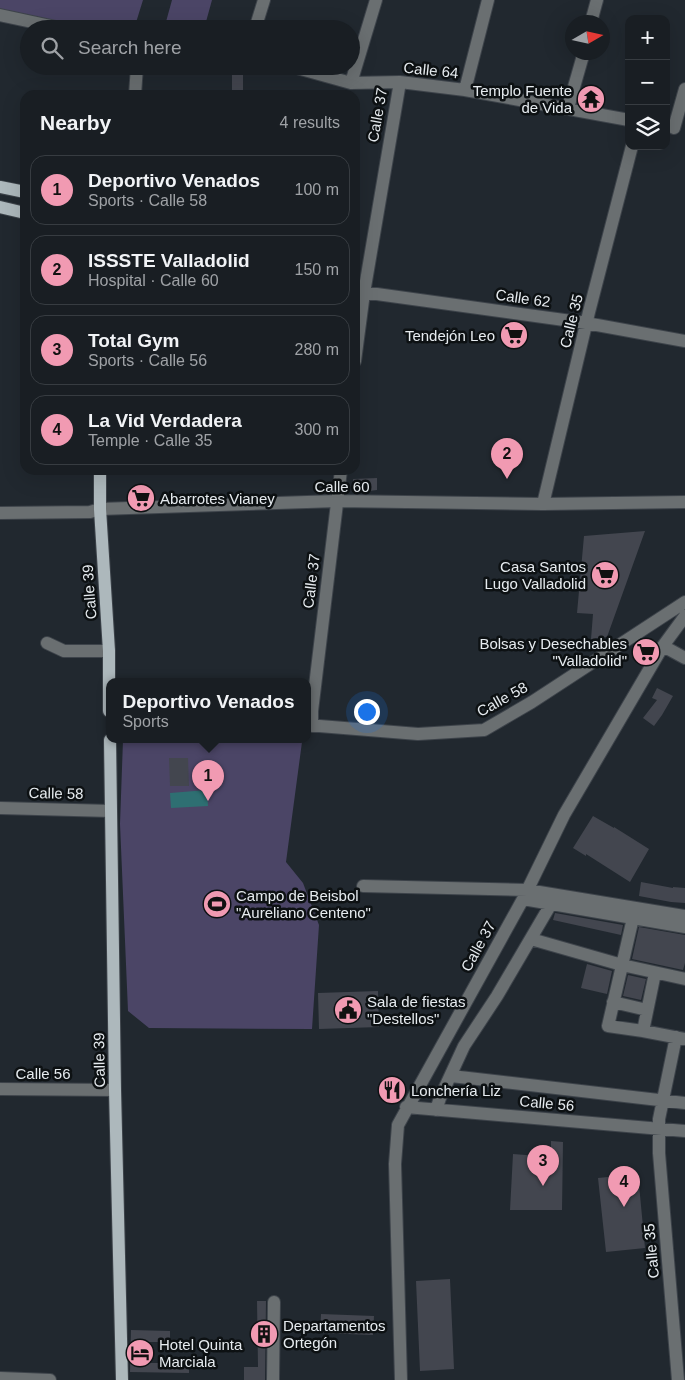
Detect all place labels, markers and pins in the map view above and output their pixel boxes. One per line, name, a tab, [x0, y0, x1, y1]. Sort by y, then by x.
place label: Templo Fuente de Vida	[473, 82, 573, 116]
temple icon: Templo Fuente de Vida	[576, 84, 606, 114]
supermarket icon: Tendejón Leo	[499, 320, 529, 350]
place label: Tendejón Leo	[405, 327, 495, 344]
pin: 2	[491, 438, 523, 479]
supermarket icon: Abarrotes Vianey	[126, 483, 156, 513]
place label: Abarrotes Vianey	[160, 490, 275, 507]
place label: Casa Santos Lugo Valladolid	[485, 558, 586, 592]
supermarket icon: Casa Santos Lugo Valladolid	[590, 560, 620, 590]
place label: Bolsas y Desechables "Valladolid"	[479, 635, 627, 669]
supermarket icon: Bolsas y Desechables "Valladolid"	[631, 637, 661, 667]
pin: 1	[192, 760, 224, 801]
place label: Campo de Beisbol "Aureliano Centeno"	[236, 887, 371, 921]
sports icon: Campo de Beisbol "Aureliano Centeno"	[202, 889, 232, 919]
place label: Sala de fiestas "Destellos"	[367, 993, 465, 1027]
public building icon: Sala de fiestas "Destellos"	[333, 995, 363, 1025]
restaurant icon: Lonchería Liz	[377, 1075, 407, 1105]
place label: Lonchería Liz	[411, 1082, 501, 1099]
pin: 3	[527, 1145, 559, 1186]
pin: 4	[608, 1166, 640, 1207]
place label: Departamentos Ortegón	[283, 1317, 386, 1351]
building icon: Departamentos Ortegón	[249, 1319, 279, 1349]
place label: Hotel Quinta Marciala	[159, 1336, 243, 1370]
hotel icon: Hotel Quinta Marciala	[125, 1338, 155, 1368]

